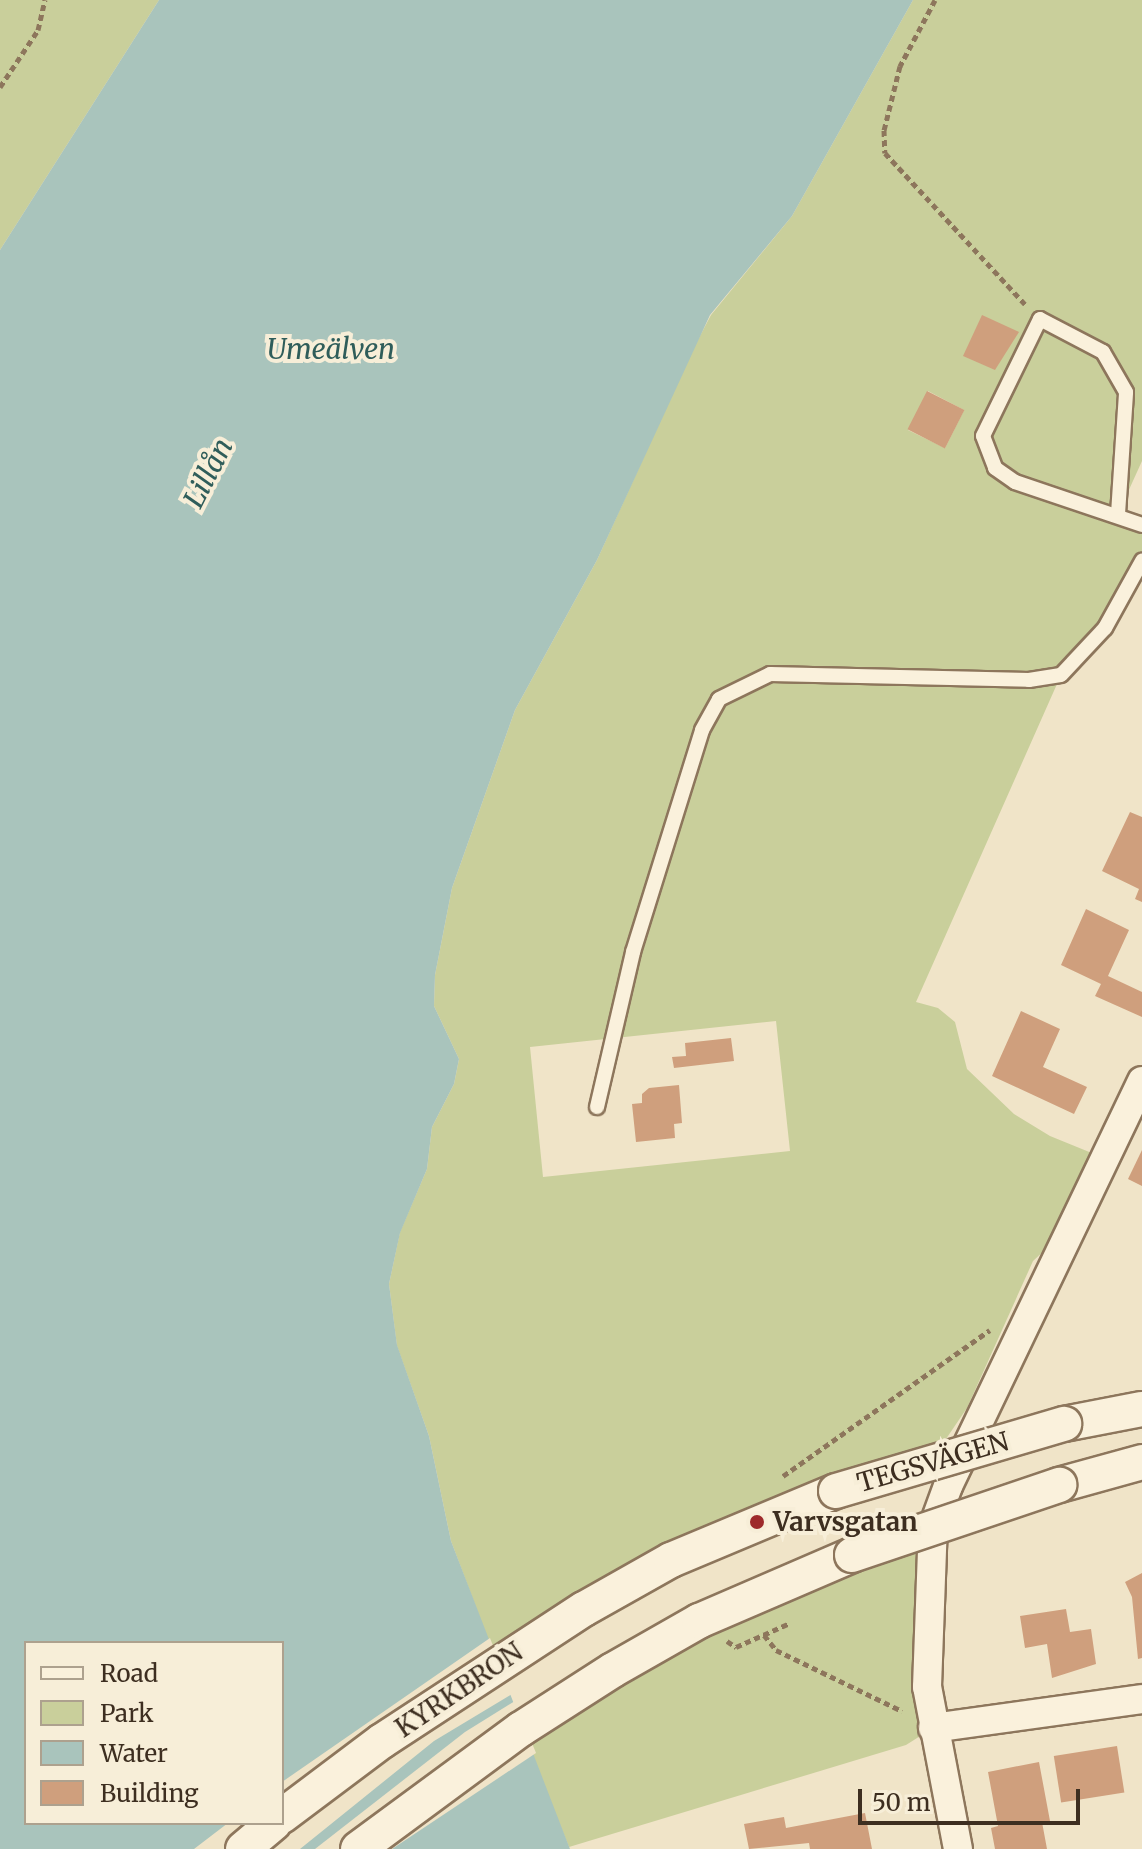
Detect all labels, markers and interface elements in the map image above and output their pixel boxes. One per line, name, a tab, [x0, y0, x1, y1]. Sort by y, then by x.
water label: Umeälven	[267, 332, 395, 366]
water label: Lillån	[176, 433, 240, 513]
street label: TEGSVÄGEN	[854, 1425, 1012, 1499]
place label: Varvsgatan	[773, 1506, 918, 1538]
marker: Varvsgatan	[748, 1513, 766, 1531]
street label: KYRKBRON	[390, 1636, 528, 1744]
legend	[24, 1641, 284, 1825]
text: Road	[100, 1658, 158, 1689]
text: Park	[100, 1698, 153, 1729]
text: Water	[100, 1738, 168, 1769]
scale bar	[862, 1773, 1084, 1823]
text: Building	[100, 1778, 199, 1809]
text: 50 m	[872, 1787, 931, 1818]

